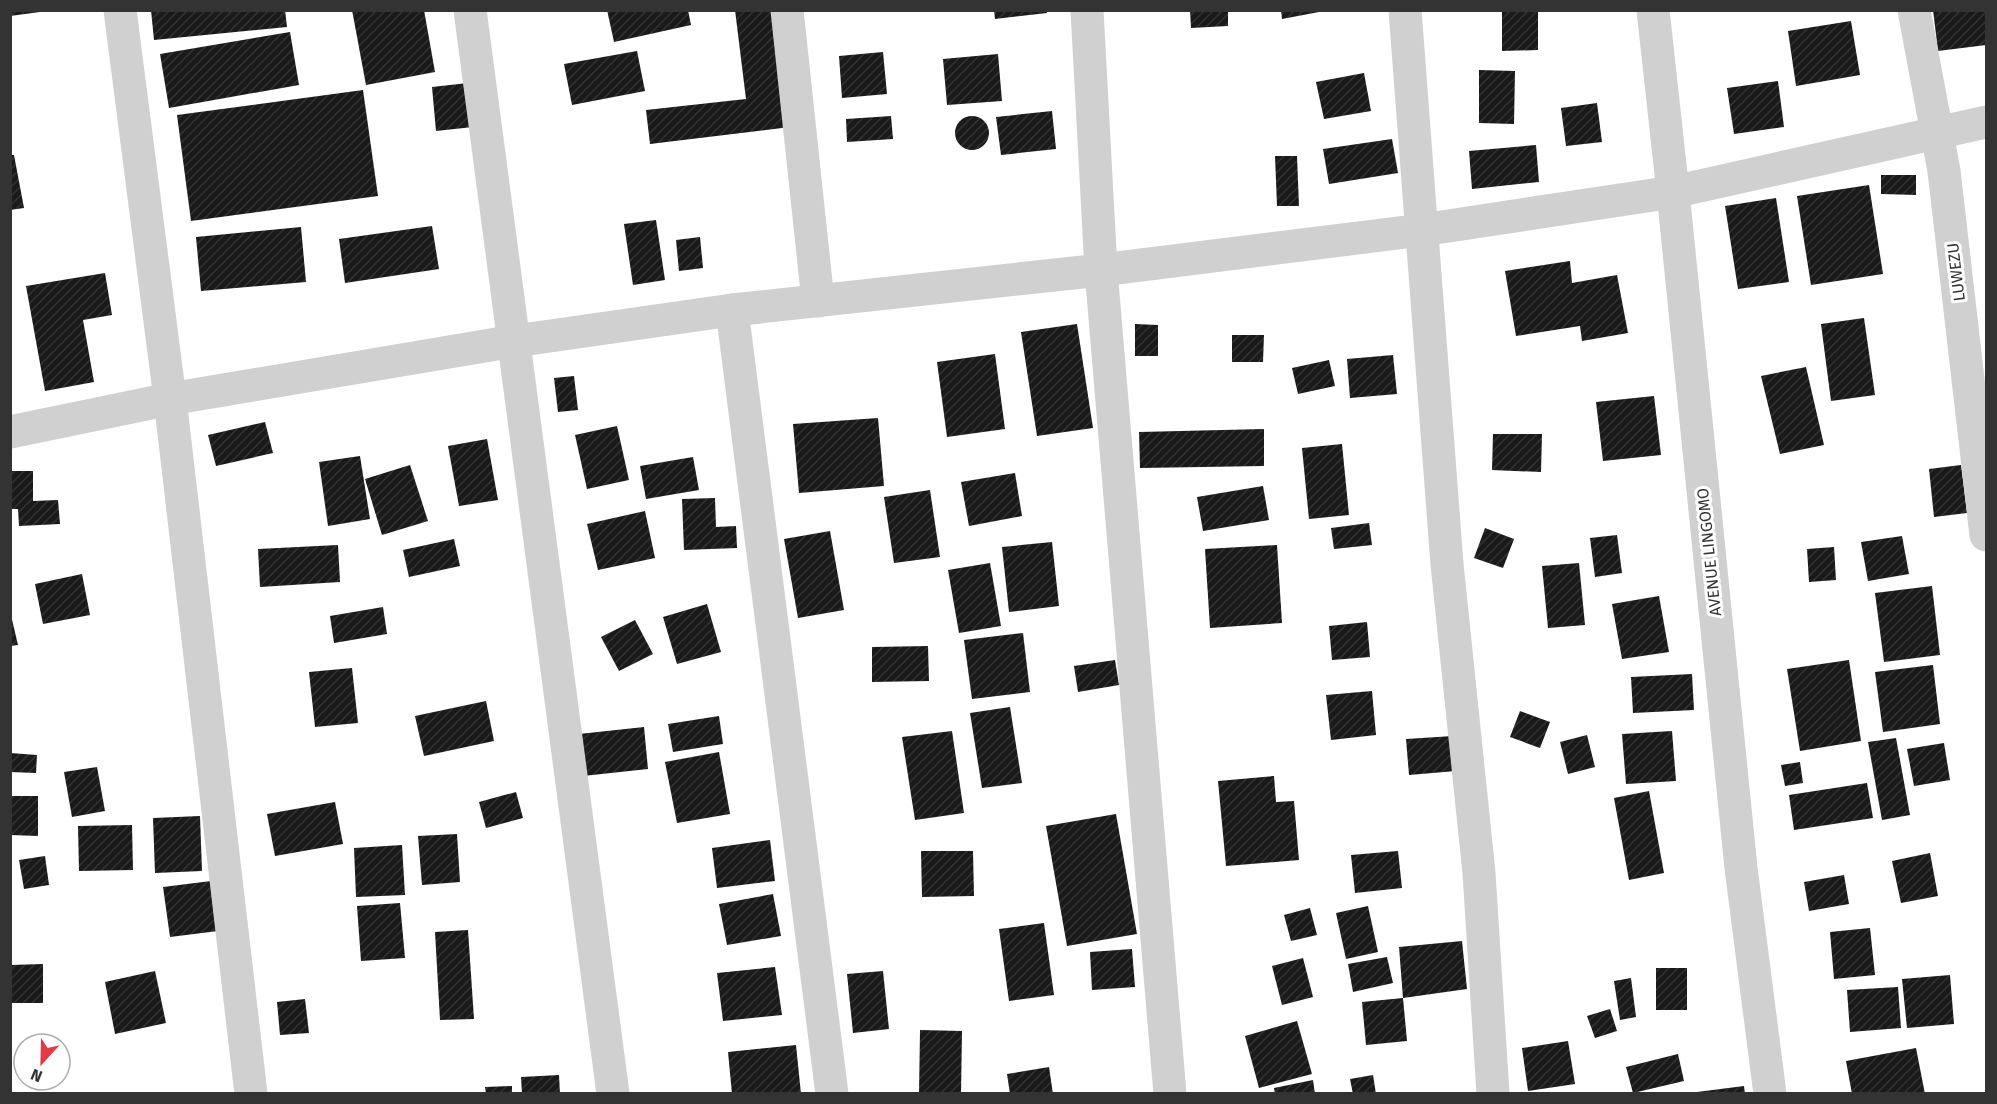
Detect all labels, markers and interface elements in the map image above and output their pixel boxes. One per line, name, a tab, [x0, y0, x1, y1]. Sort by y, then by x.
street label: LUWEZU	[1943, 242, 1969, 302]
street label: AVENUE LINGOMO	[1693, 487, 1725, 617]
north arrow	[12, 1032, 72, 1092]
text: N	[28, 1065, 45, 1086]

